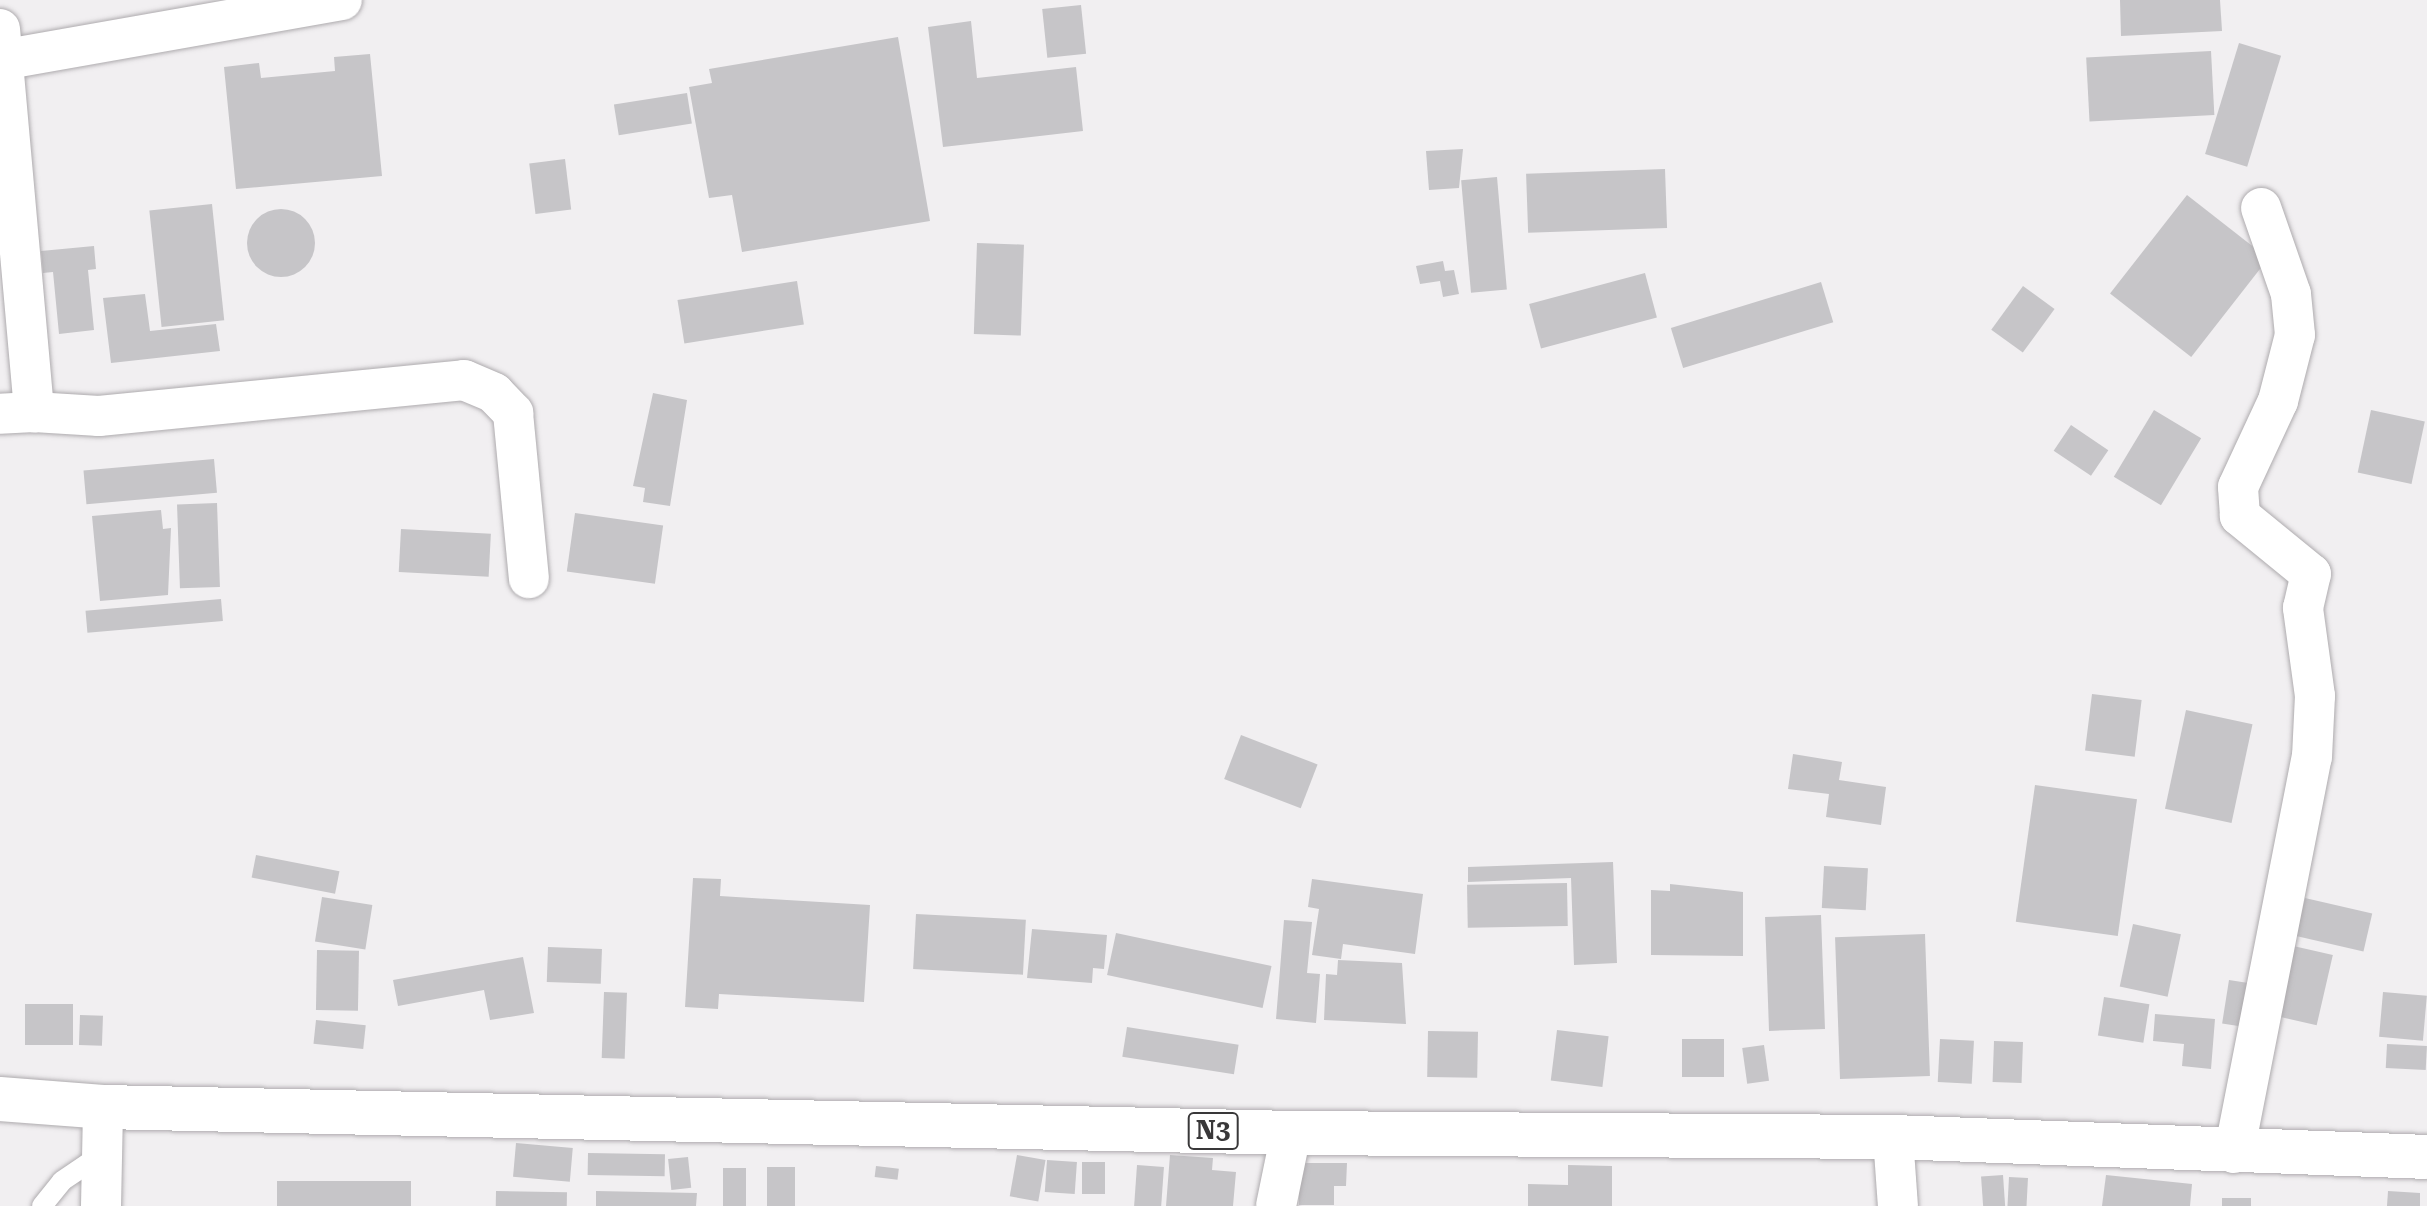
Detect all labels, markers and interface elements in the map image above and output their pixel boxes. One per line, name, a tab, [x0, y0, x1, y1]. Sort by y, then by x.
road number: N3	[1187, 1109, 1239, 1153]

